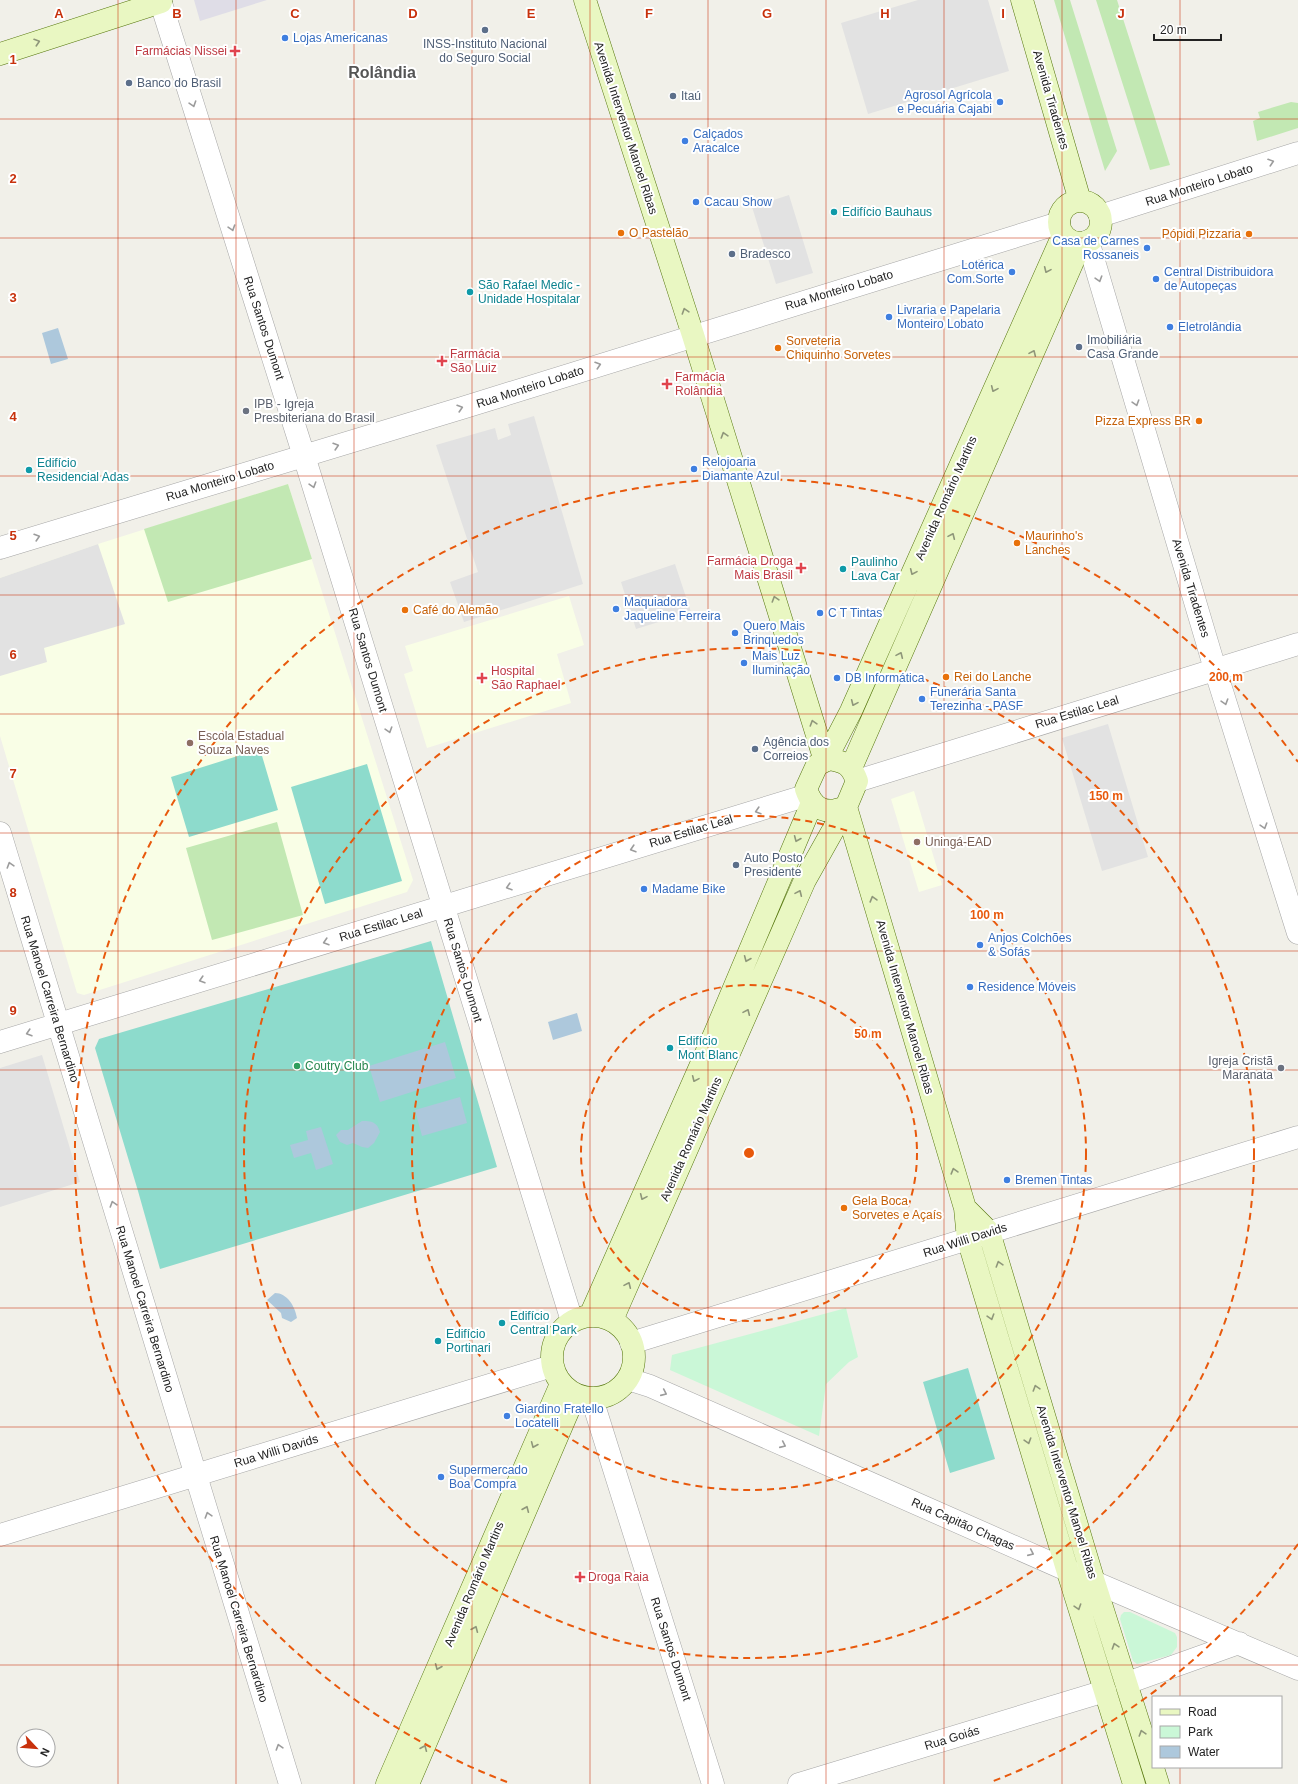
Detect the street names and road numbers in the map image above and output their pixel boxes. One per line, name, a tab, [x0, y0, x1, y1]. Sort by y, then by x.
street label: Avenida Interventor Manoel Ribas	[591, 40, 661, 216]
street label: Avenida Tiradentes	[1030, 49, 1072, 151]
street label: Rua Monteiro Lobato	[1144, 161, 1255, 209]
street label: Rua Monteiro Lobato	[783, 267, 895, 313]
street label: Rua Santos Dumont	[241, 274, 288, 382]
street label: Rua Monteiro Lobato	[475, 363, 586, 411]
street label: Avenida Romário Martins	[912, 434, 980, 562]
street label: Rua Monteiro Lobato	[164, 458, 276, 504]
street label: Avenida Tiradentes	[1169, 537, 1213, 639]
street label: Rua Santos Dumont	[346, 606, 391, 714]
street label: Rua Estilac Leal	[1033, 693, 1121, 731]
street label: Rua Estilac Leal	[647, 812, 735, 850]
street label: Rua Estilac Leal	[337, 906, 425, 944]
street label: Rua Manoel Carreira Bernardino	[18, 914, 82, 1084]
street label: Rua Santos Dumont	[441, 916, 486, 1024]
street label: Avenida Interventor Manoel Ribas	[873, 918, 937, 1096]
street label: Avenida Romário Martins	[657, 1075, 725, 1203]
street label: Rua Willi Davids	[921, 1220, 1009, 1260]
street label: Rua Manoel Carreira Bernardino	[113, 1224, 177, 1394]
street label: Avenida Interventor Manoel Ribas	[1034, 1404, 1100, 1580]
street label: Rua Willi Davids	[232, 1432, 320, 1470]
street label: Rua Capitão Chagas	[909, 1495, 1017, 1553]
street label: Avenida Romário Martins	[441, 1519, 507, 1649]
street label: Rua Manoel Carreira Bernardino	[207, 1534, 271, 1704]
street label: Rua Santos Dumont	[648, 1595, 695, 1703]
street label: Rua Goiás	[923, 1723, 981, 1753]

